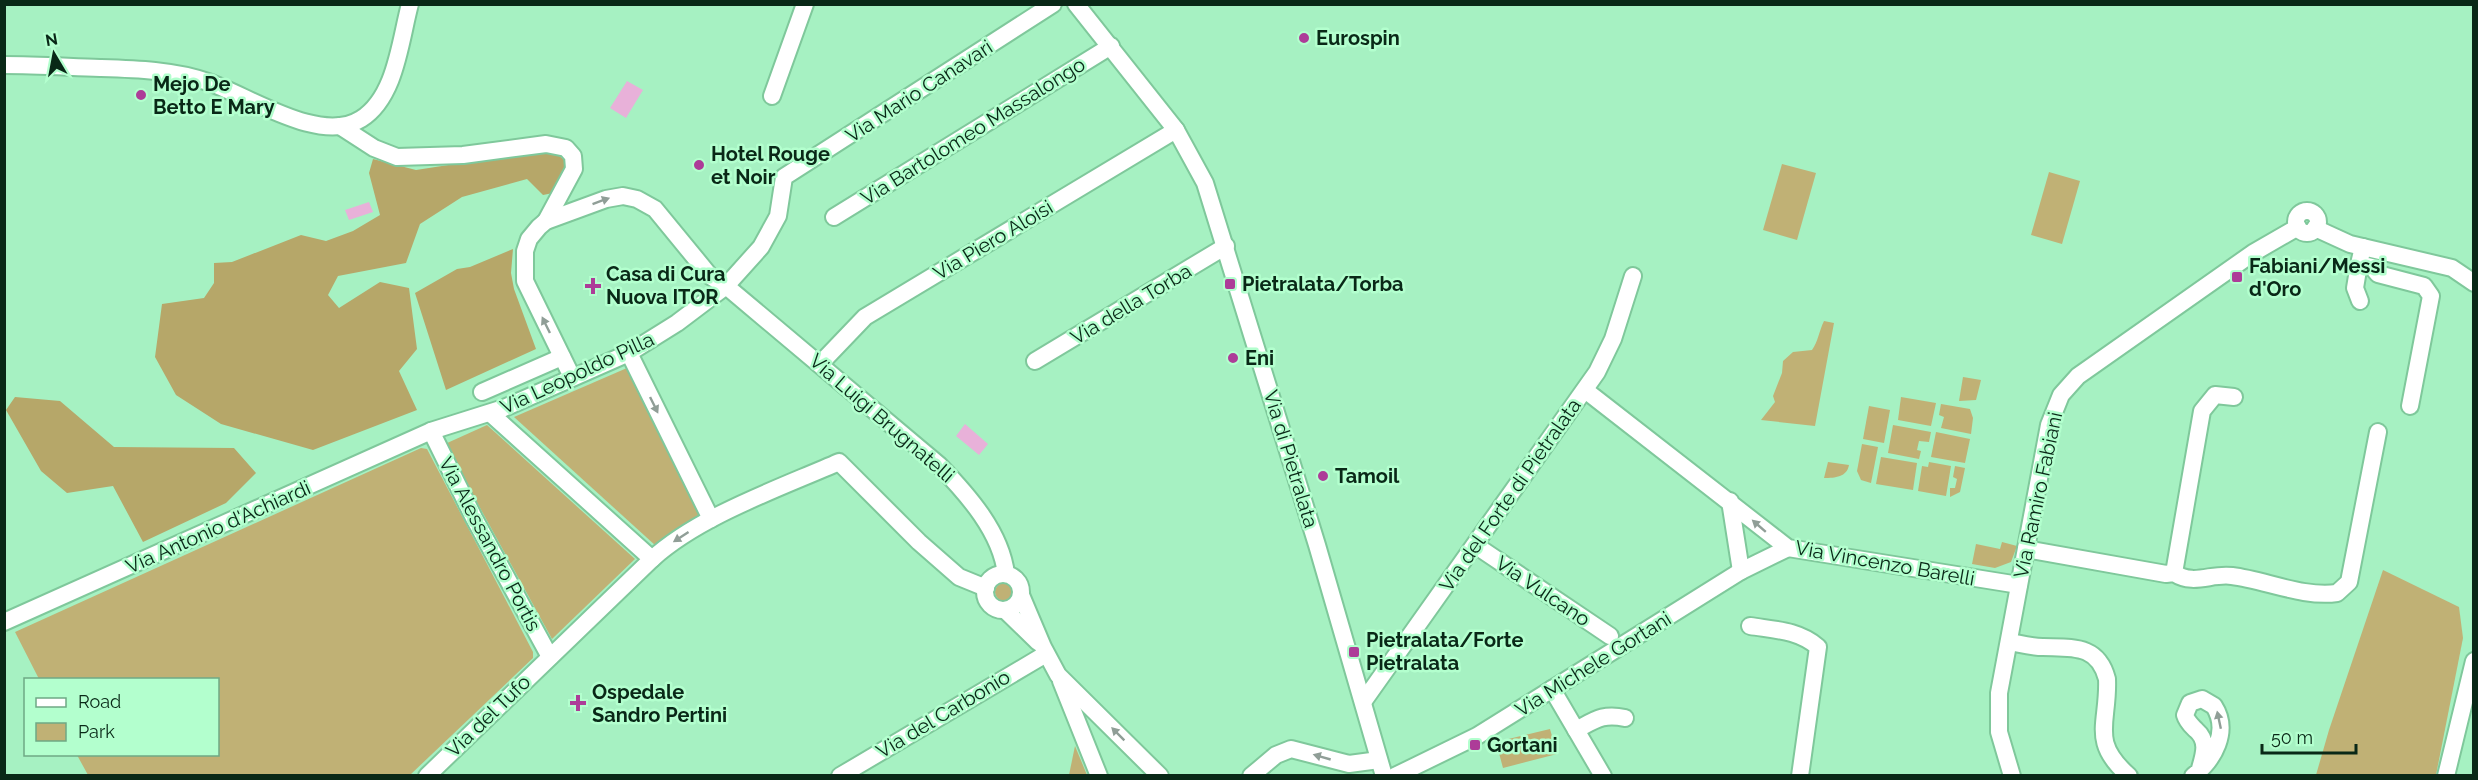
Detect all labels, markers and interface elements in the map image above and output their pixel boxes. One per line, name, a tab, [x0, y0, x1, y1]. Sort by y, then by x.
north arrow	[24, 24, 84, 84]
place label: Eurospin	[1316, 26, 1400, 50]
text: N	[44, 29, 59, 50]
marker: Eurospin	[1297, 31, 1311, 45]
street label: Via Mario Canavari	[841, 35, 997, 147]
street label: Via Bartolomeo Massalongo	[856, 52, 1090, 210]
place label: Mejo De Betto E Mary	[153, 72, 275, 119]
marker: Mejo De Betto E Mary	[134, 88, 148, 102]
place label: Hotel Rouge et Noir	[711, 142, 830, 189]
marker: Hotel Rouge et Noir	[692, 158, 706, 172]
one-way arrow	[592, 195, 610, 205]
street label: Via Piero Aloisi	[929, 195, 1057, 285]
place label: Fabiani/Messi d'Oro	[2249, 254, 2385, 301]
street label: Via della Torba	[1066, 259, 1196, 349]
place label: Casa di Cura Nuova ITOR	[606, 262, 725, 309]
marker: Fabiani/Messi d'Oro	[2230, 270, 2244, 284]
place label: Pietralata/Torba	[1242, 272, 1404, 296]
marker: Casa di Cura Nuova ITOR	[584, 277, 602, 295]
marker: Pietralata/Torba	[1223, 277, 1237, 291]
one-way arrow	[541, 316, 551, 333]
street label: Via Leopoldo Pilla	[496, 327, 658, 419]
place label: Eni	[1245, 346, 1274, 370]
street label: Via Luigi Brugnatelli	[805, 349, 959, 487]
marker: Eni	[1226, 351, 1240, 365]
street label: Via di Pietralata	[1259, 387, 1323, 531]
street label: Via del Forte di Pietralata	[1434, 394, 1586, 596]
one-way arrow	[649, 397, 659, 414]
street label: Via Ramiro Fabiani	[2009, 410, 2067, 580]
street label: Via Alessandro Portis	[434, 453, 546, 635]
place label: Tamoil	[1335, 464, 1400, 488]
marker: Tamoil	[1316, 469, 1330, 483]
street label: Via Antonio d'Achiardi	[122, 475, 314, 579]
one-way arrow	[1752, 520, 1767, 533]
one-way arrow	[673, 532, 689, 543]
street label: Via Vincenzo Barelli	[1793, 535, 1977, 591]
street label: Via Vulcano	[1491, 551, 1595, 631]
street label: Via Michele Gortani	[1511, 606, 1675, 722]
place label: Pietralata/Forte Pietralata	[1366, 628, 1523, 675]
marker: Pietralata/Forte Pietralata	[1347, 645, 1361, 659]
street label: Via del Carbonio	[872, 665, 1014, 763]
street label: Via del Tufo	[441, 670, 535, 762]
legend	[24, 678, 219, 756]
place label: Ospedale Sandro Pertini	[592, 680, 727, 727]
text: Road	[78, 691, 121, 712]
marker: Ospedale Sandro Pertini	[569, 694, 587, 712]
one-way arrow	[2214, 711, 2223, 730]
scale bar	[2262, 717, 2356, 755]
text: Park	[78, 721, 115, 742]
text: 50 m	[2271, 727, 2313, 748]
one-way arrow	[1112, 728, 1126, 742]
place label: Gortani	[1487, 733, 1558, 757]
marker: Gortani	[1468, 738, 1482, 752]
one-way arrow	[1313, 752, 1331, 761]

